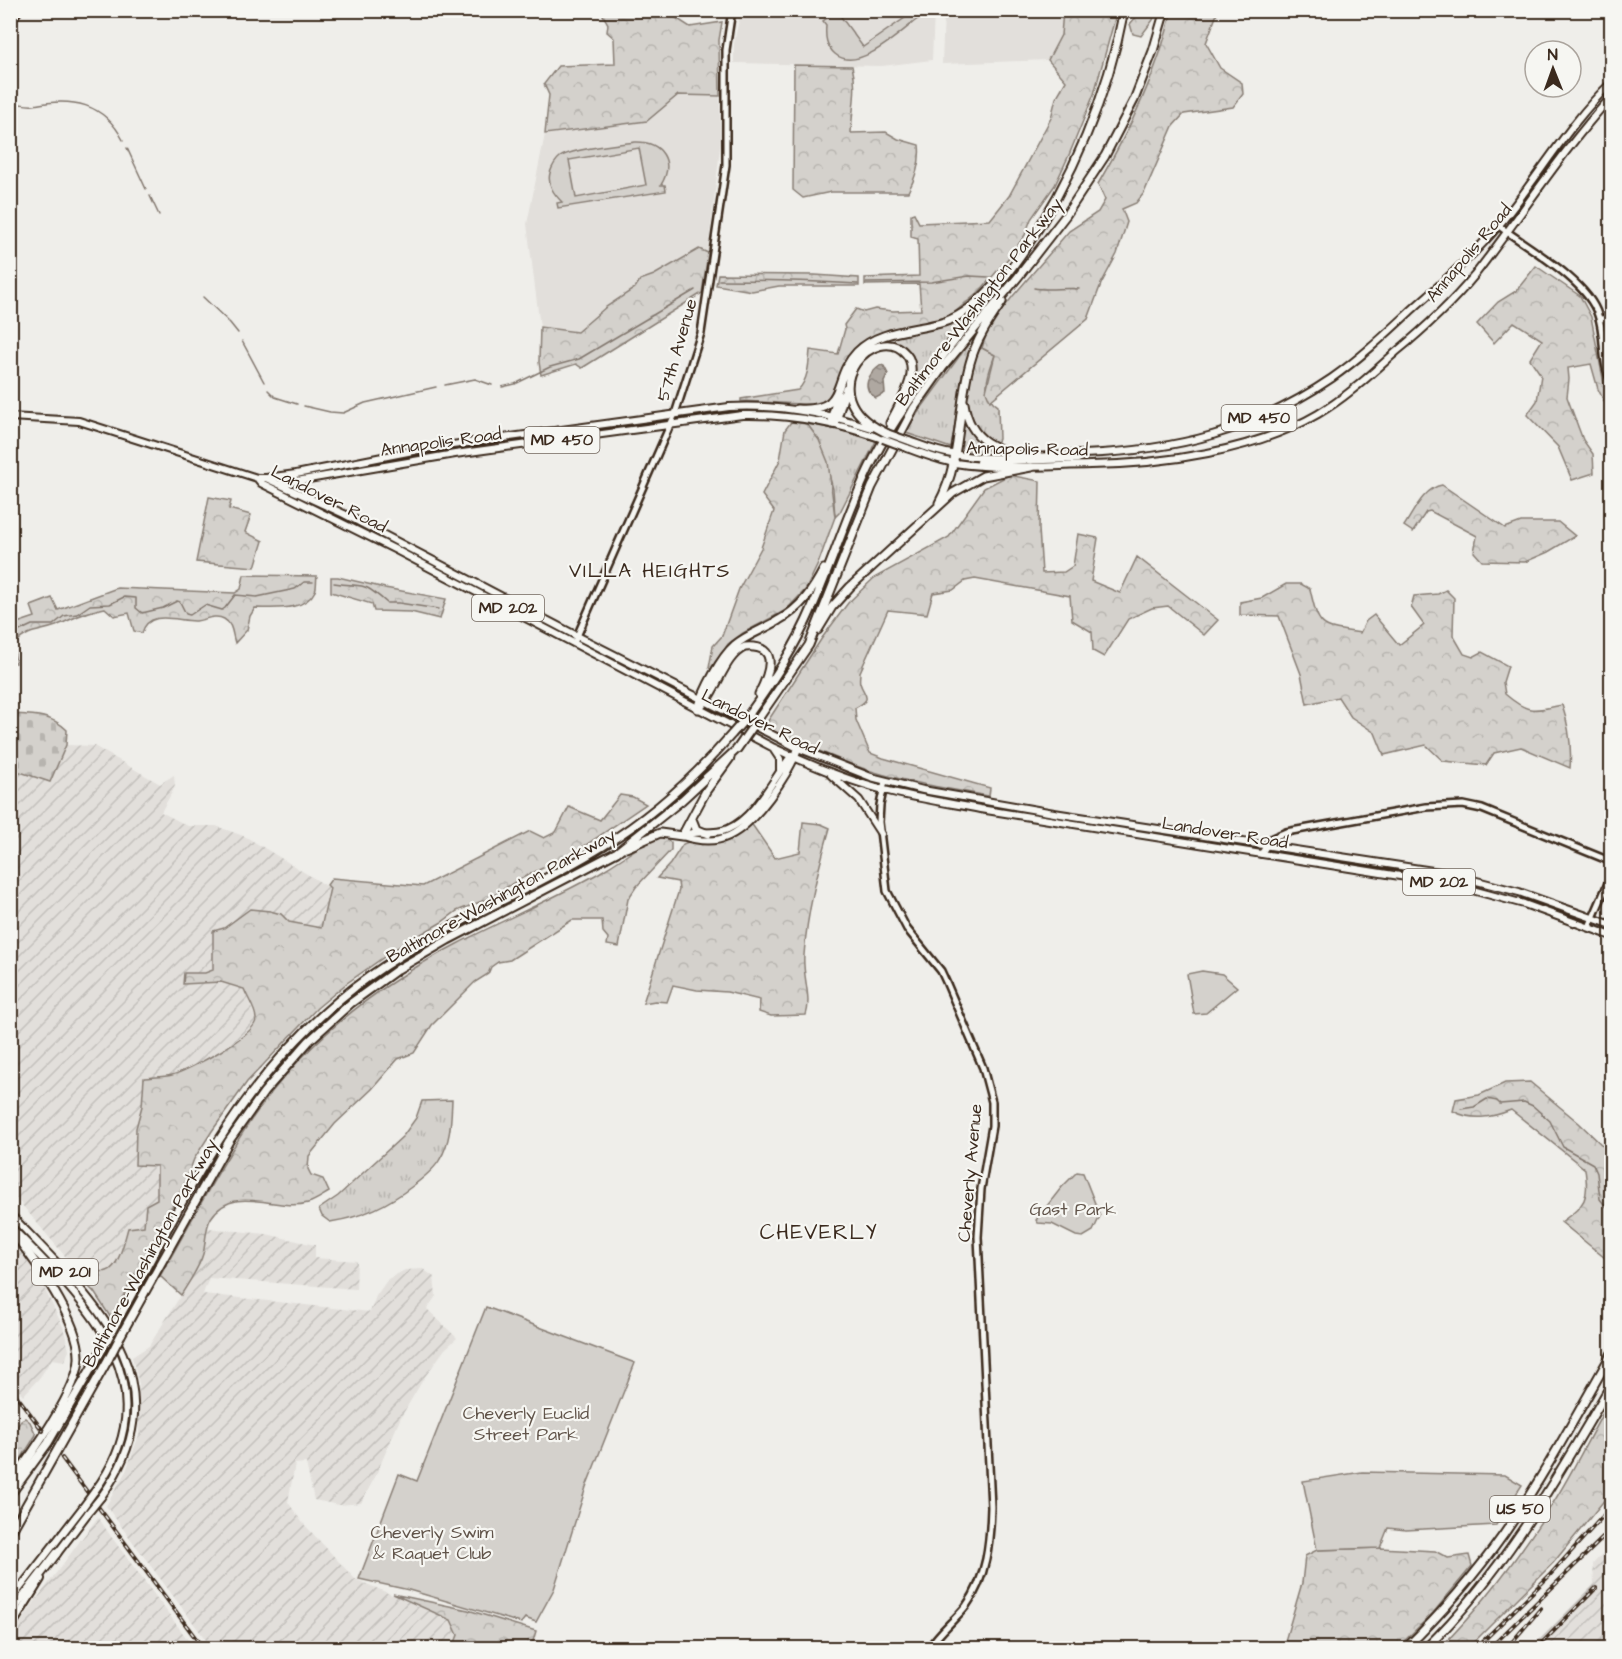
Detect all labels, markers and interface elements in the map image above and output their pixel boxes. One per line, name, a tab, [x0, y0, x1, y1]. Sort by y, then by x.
north arrow	[1523, 39, 1583, 99]
text: N	[1548, 44, 1558, 66]
street label: Baltimore-Washington Parkway	[890, 193, 1069, 412]
street label: Annapolis Road	[1420, 198, 1518, 308]
street label: 57th Avenue	[650, 296, 704, 404]
road number: MD 450	[1222, 405, 1296, 431]
street label: Annapolis Road	[379, 421, 503, 463]
road number: MD 450	[524, 427, 600, 453]
street label: Annapolis Road	[966, 435, 1088, 463]
street label: Landover Road	[267, 459, 391, 539]
district label: VILLA HEIGHTS	[569, 557, 731, 585]
road number: MD 202	[472, 595, 544, 621]
street label: Landover Road	[697, 683, 823, 761]
street label: Landover Road	[1160, 811, 1290, 855]
street label: Baltimore-Washington Parkway	[382, 822, 620, 970]
road number: MD 202	[1403, 869, 1475, 895]
street label: Cheverly Avenue	[951, 1103, 990, 1243]
street label: Baltimore-Washington Parkway	[77, 1134, 224, 1372]
park label: Gast Park	[1030, 1197, 1116, 1222]
district label: CHEVERLY	[760, 1218, 878, 1247]
road number: MD 201	[32, 1259, 98, 1285]
park label: Cheverly Euclid Street Park	[463, 1401, 589, 1447]
road number: US 50	[1490, 1496, 1550, 1522]
park label: Cheverly Swim & Raquet Club	[370, 1520, 494, 1566]

